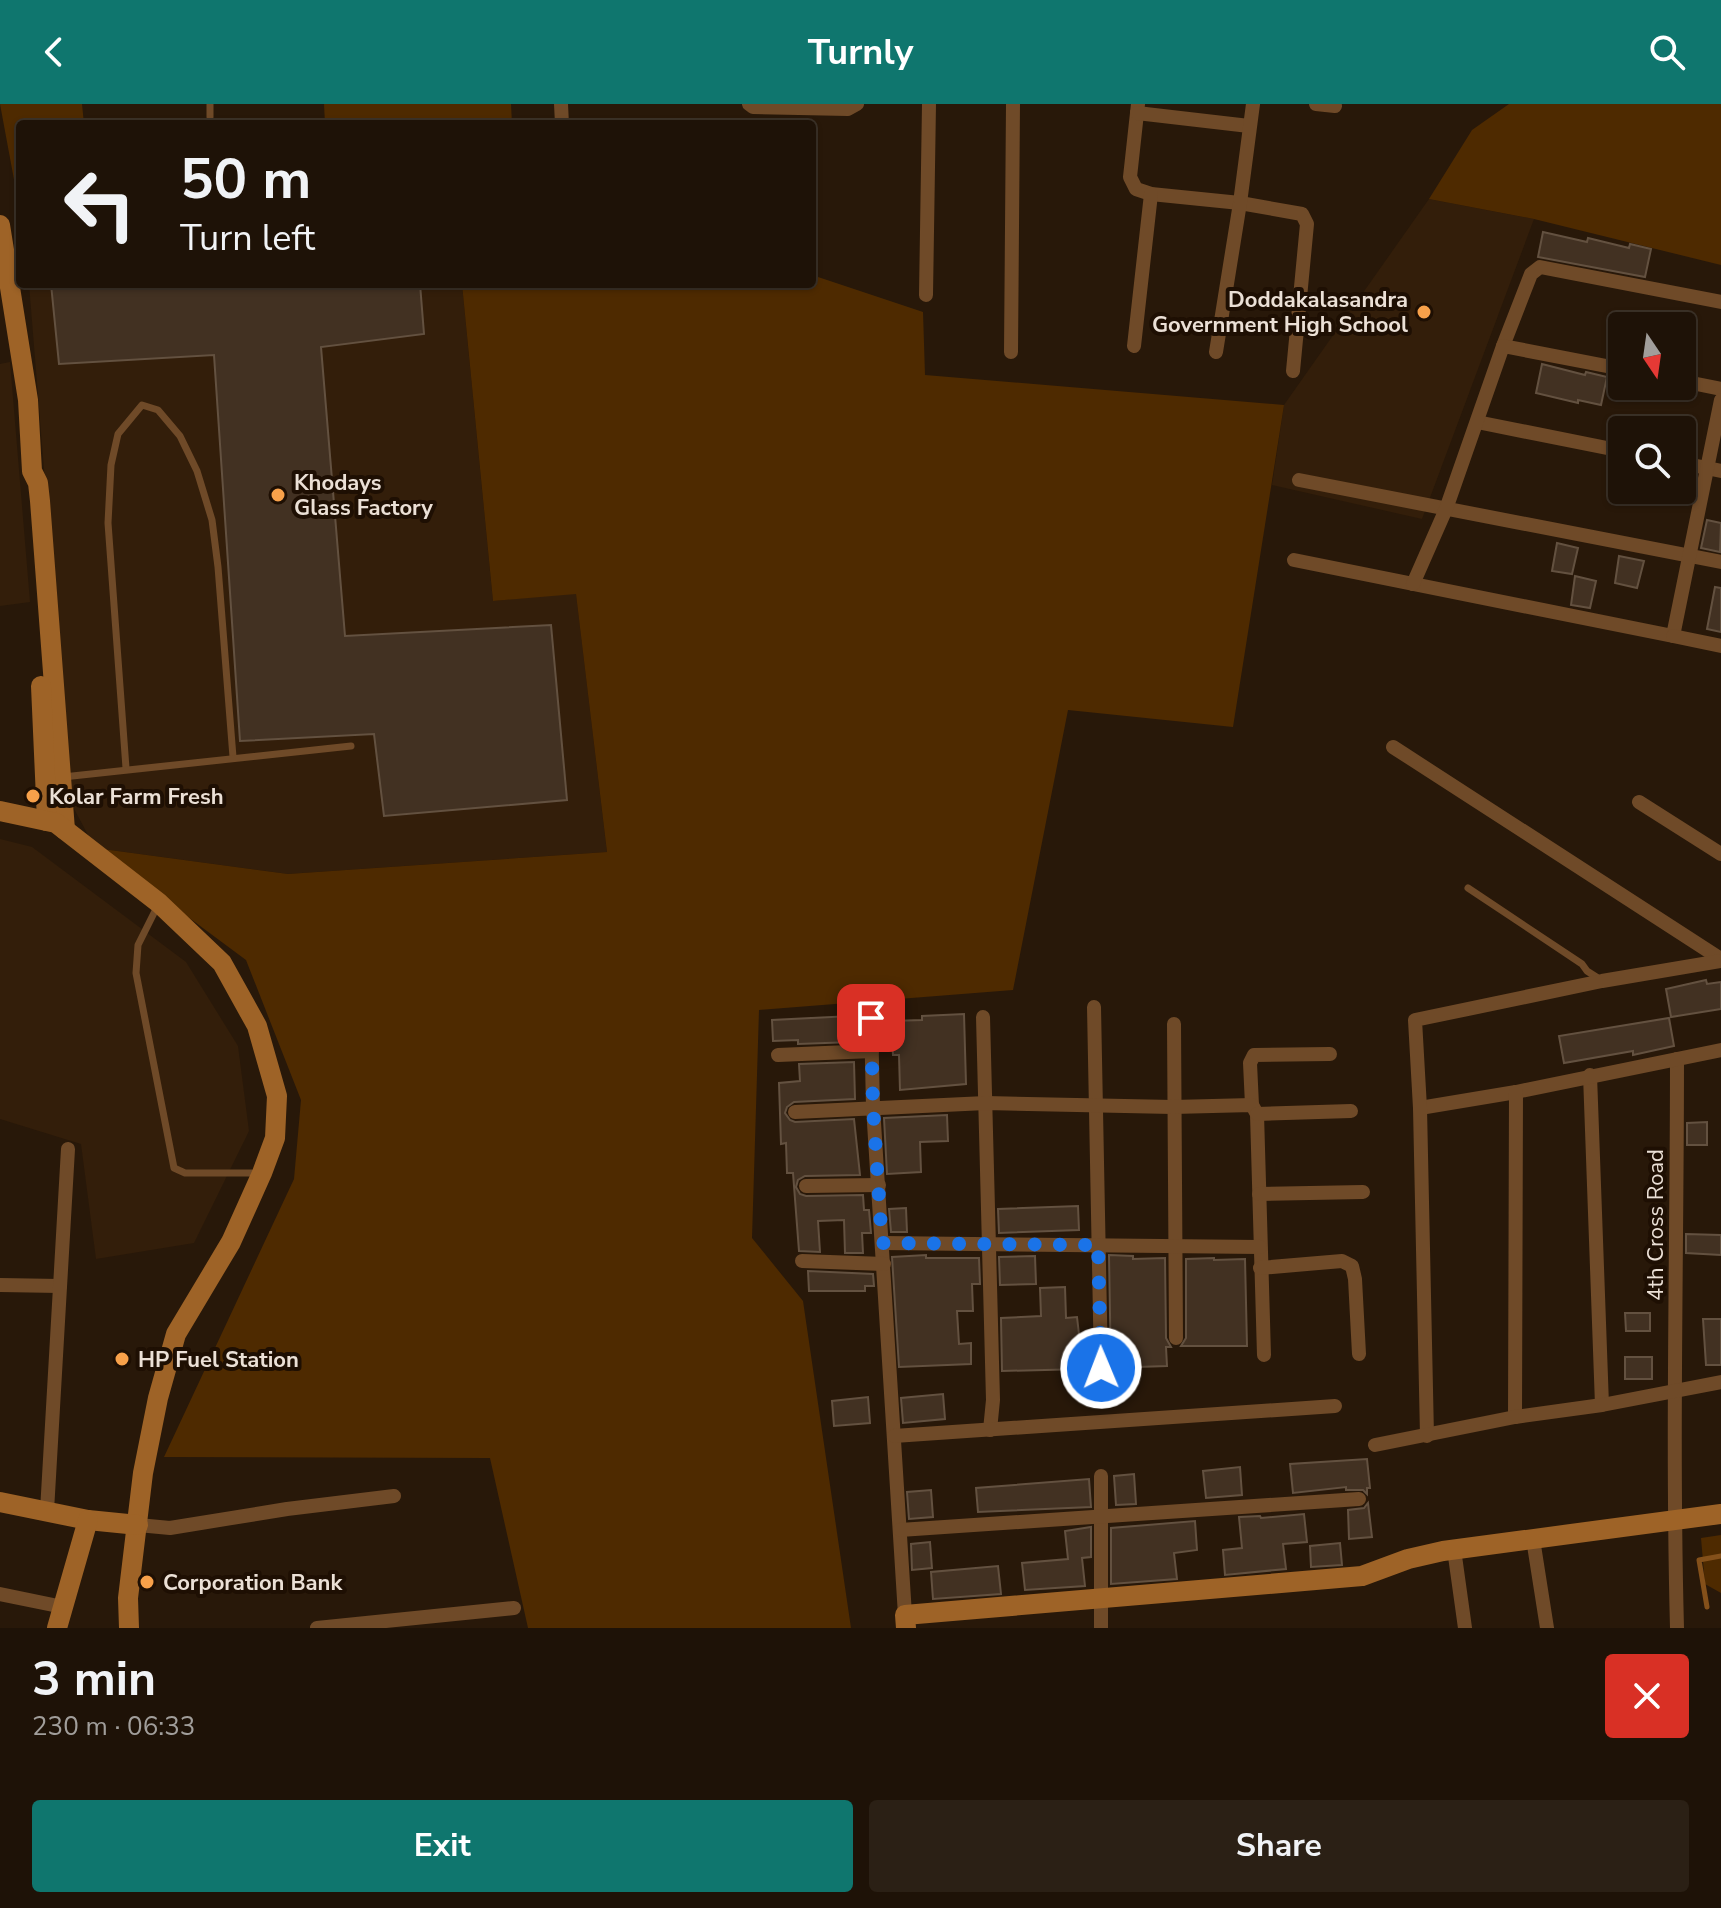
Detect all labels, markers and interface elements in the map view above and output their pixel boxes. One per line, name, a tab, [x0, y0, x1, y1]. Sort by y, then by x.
text: Turnly	[808, 28, 913, 77]
icon: back	[32, 30, 76, 74]
icon: search	[1645, 30, 1689, 74]
text: 50 m	[180, 141, 311, 218]
icon: left	[48, 152, 152, 256]
text: Turn left	[180, 214, 315, 263]
place label: Doddakalasandra Government High School	[1152, 285, 1408, 340]
marker: Doddakalasandra Government High School	[1415, 303, 1433, 321]
north arrow	[1608, 312, 1696, 400]
map controls	[1608, 312, 1696, 504]
button: search	[1608, 416, 1696, 504]
place label: Khodays Glass Factory	[294, 468, 433, 523]
marker: Khodays Glass Factory	[269, 486, 287, 504]
place label: Kolar Farm Fresh	[49, 782, 224, 812]
marker: Kolar Farm Fresh	[24, 787, 42, 805]
pin	[837, 984, 905, 1052]
icon: arrive	[849, 996, 893, 1040]
street label: 4th Cross Road	[1641, 1149, 1671, 1301]
position arrow	[1059, 1326, 1143, 1410]
place label: HP Fuel Station	[138, 1345, 299, 1375]
marker: HP Fuel Station	[113, 1350, 131, 1368]
place label: Corporation Bank	[163, 1568, 343, 1598]
marker: Corporation Bank	[138, 1573, 156, 1591]
text: 3 min	[32, 1646, 156, 1712]
button: close	[1605, 1654, 1689, 1738]
text: 230 m · 06:33	[32, 1709, 195, 1744]
button: Exit	[32, 1800, 853, 1892]
button: Share	[869, 1800, 1689, 1892]

